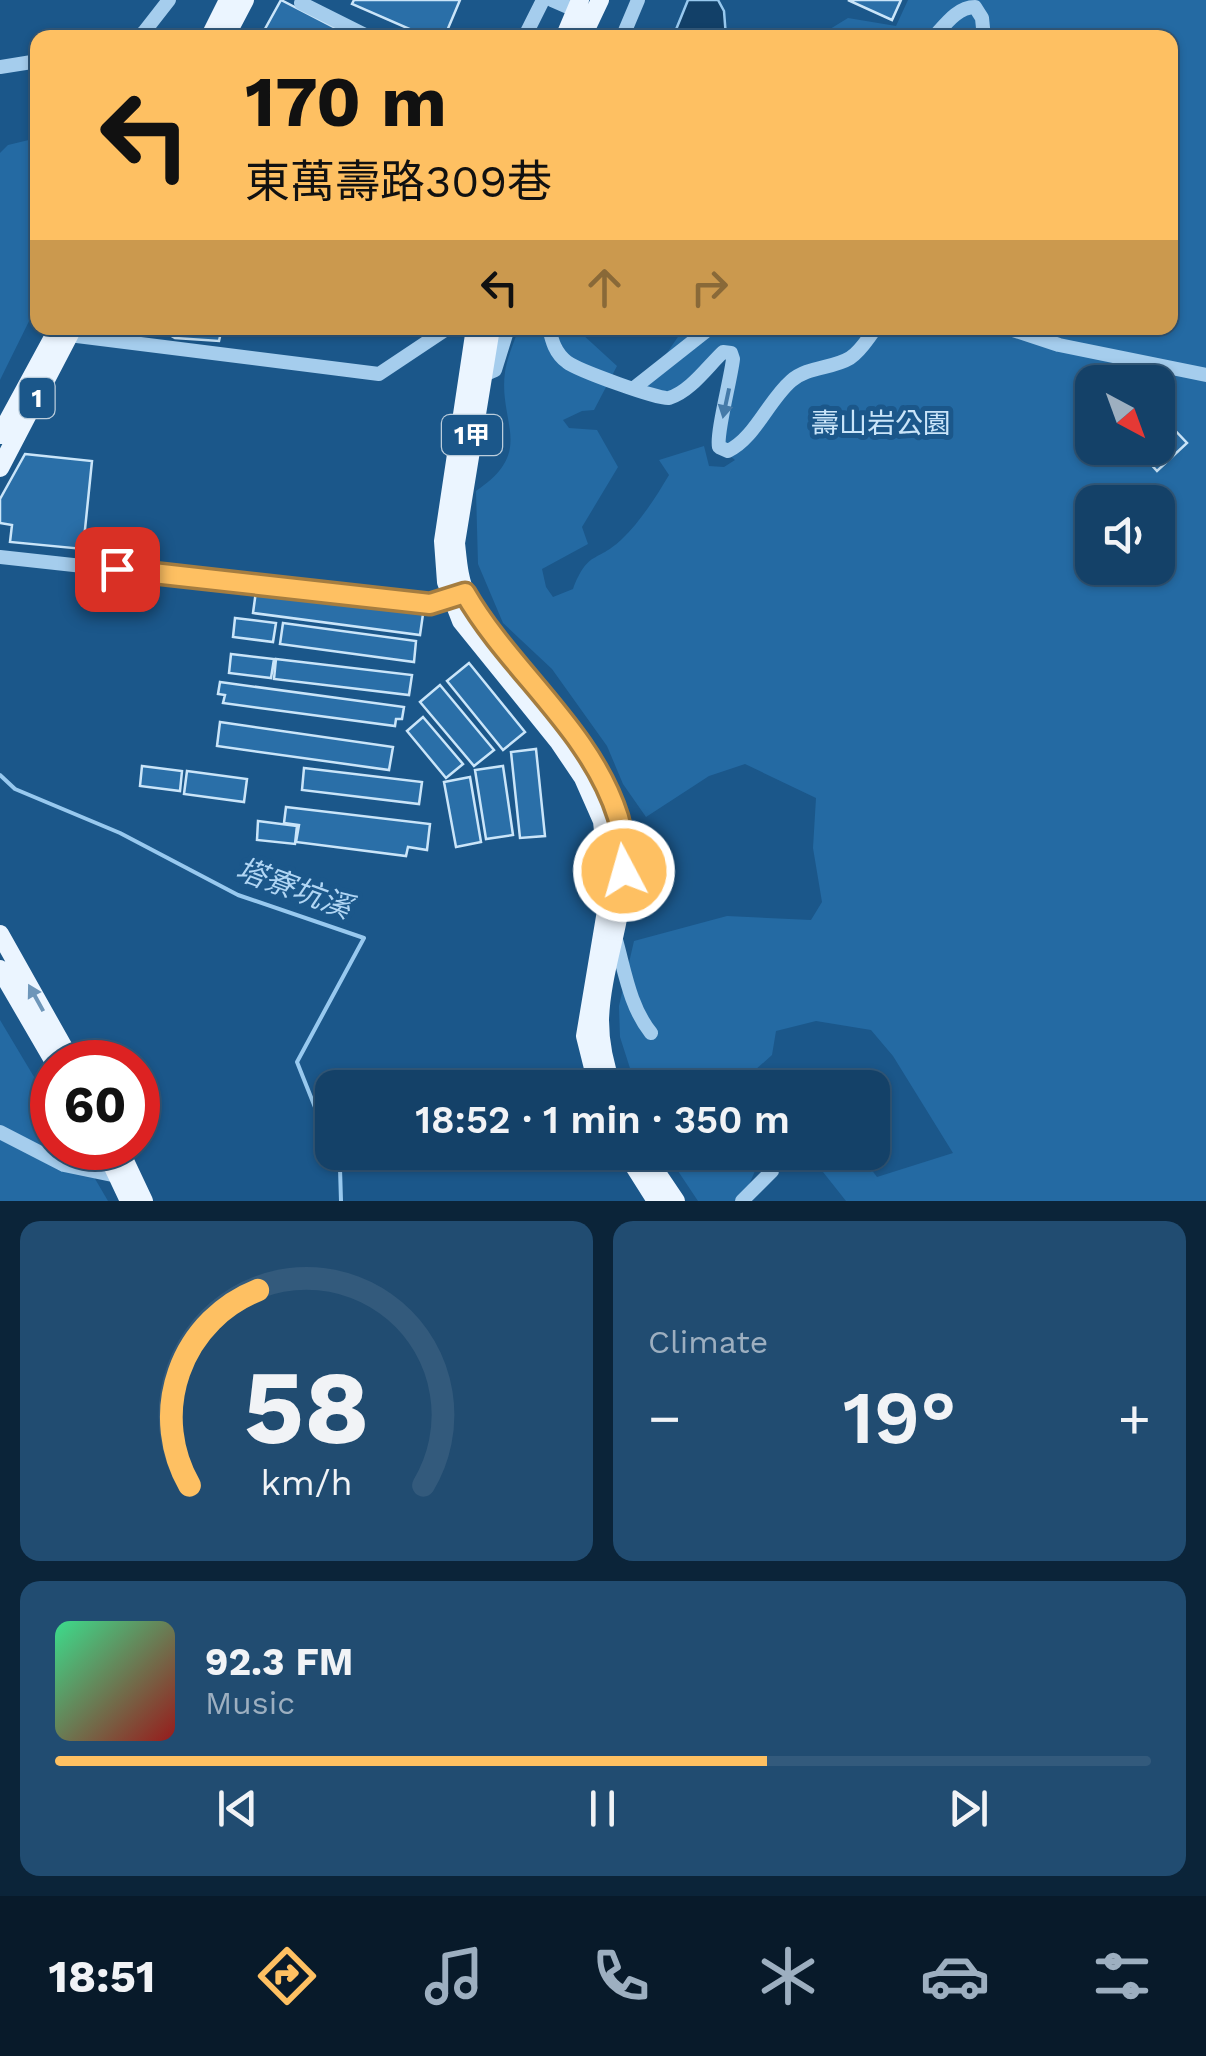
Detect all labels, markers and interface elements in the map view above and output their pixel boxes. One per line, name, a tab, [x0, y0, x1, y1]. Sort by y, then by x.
text: 170 m	[245, 61, 447, 143]
icon: left	[80, 70, 210, 200]
text: 東萬壽路309巷	[245, 155, 552, 208]
icon: left	[472, 260, 527, 315]
icon: ahead	[577, 260, 632, 315]
icon: right	[682, 260, 737, 315]
north arrow	[1075, 365, 1175, 465]
map controls	[1075, 365, 1175, 585]
road number: 1	[20, 378, 54, 418]
one-way arrow	[717, 388, 733, 419]
park label: 壽山岩公園	[811, 407, 951, 440]
road number: 1甲	[442, 415, 502, 455]
button: sound	[1075, 485, 1175, 585]
pin	[75, 527, 160, 612]
icon: arrive	[90, 542, 145, 597]
position arrow	[572, 819, 676, 923]
water label: 塔寮坑溪	[232, 851, 360, 926]
one-way arrow	[28, 984, 46, 1012]
speed limit sign: 60	[30, 1040, 160, 1170]
text: 18:52 · 1 min · 350 m	[415, 1098, 790, 1142]
text: Climate	[648, 1323, 768, 1361]
text: 58	[244, 1346, 369, 1468]
text: 19°	[843, 1373, 956, 1461]
text: −	[648, 1386, 681, 1450]
text: +	[1118, 1386, 1151, 1450]
text: km/h	[260, 1462, 353, 1504]
text: 92.3 FM	[205, 1640, 353, 1684]
text: Music	[205, 1684, 295, 1722]
icon: previous	[210, 1781, 265, 1836]
icon: pause	[575, 1781, 630, 1836]
icon: next	[941, 1781, 996, 1836]
icon: directions	[252, 1941, 322, 2011]
icon: music	[419, 1941, 489, 2011]
icon: phone	[586, 1941, 656, 2011]
icon: climate	[753, 1941, 823, 2011]
icon: car	[920, 1941, 990, 2011]
icon: filters	[1087, 1941, 1157, 2011]
text: 18:51	[49, 1950, 155, 2003]

